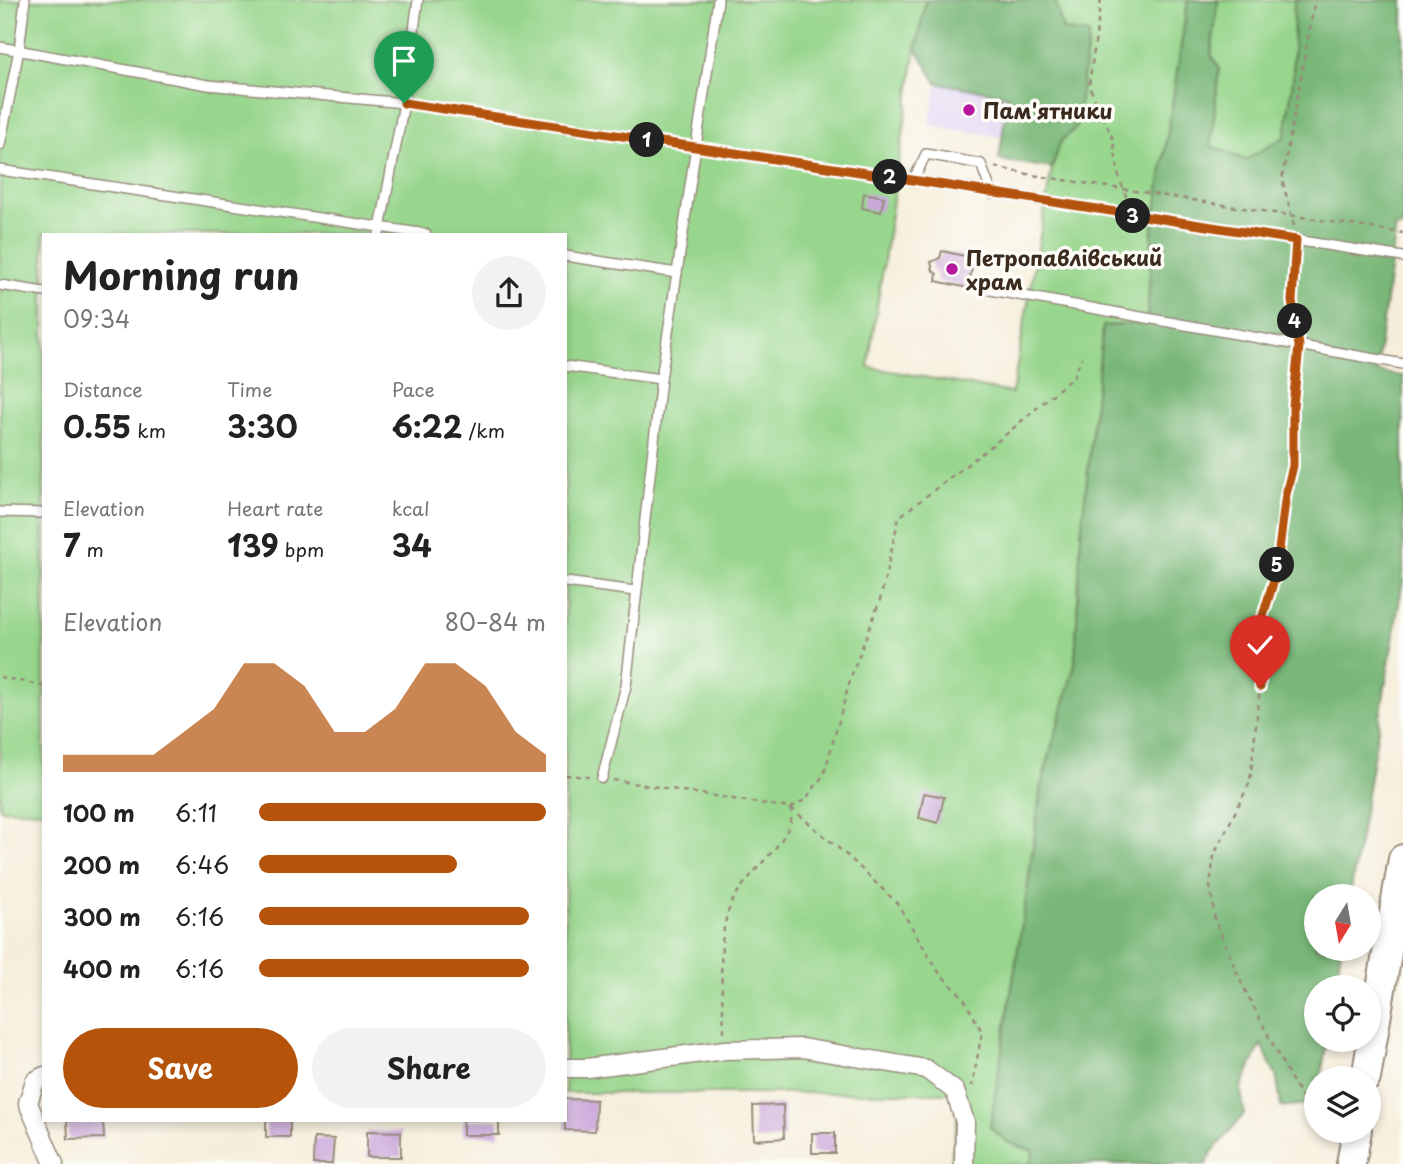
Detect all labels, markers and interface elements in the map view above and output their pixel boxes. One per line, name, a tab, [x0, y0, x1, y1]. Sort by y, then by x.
pin	[374, 31, 434, 103]
icon: arrive	[385, 42, 423, 80]
place label: Пам'ятники	[983, 94, 1113, 126]
marker: Пам'ятники	[961, 102, 977, 118]
pin: 1	[630, 122, 664, 158]
text: 1	[642, 125, 651, 153]
pin: 2	[872, 160, 908, 194]
text: 2	[883, 162, 896, 190]
pin: 3	[1116, 198, 1150, 234]
text: 3	[1126, 201, 1139, 229]
place label: Петропавлівський храм	[966, 241, 1162, 297]
text: Morning run	[63, 246, 299, 303]
button: share	[472, 256, 546, 330]
marker: Петропавлівський храм	[944, 261, 960, 277]
text: 09:34	[63, 301, 130, 336]
pin: 4	[1278, 304, 1312, 338]
text: 4	[1288, 306, 1301, 334]
text: Distance	[63, 375, 143, 403]
text: Time	[227, 375, 272, 403]
text: Pace	[392, 375, 435, 403]
text: 0.55	[63, 403, 131, 448]
text: 3:30	[227, 403, 298, 448]
text: 6:22	[392, 403, 462, 448]
text: km	[131, 416, 166, 444]
text: /km	[462, 416, 505, 444]
text: Elevation	[63, 494, 145, 522]
text: Heart rate	[227, 494, 323, 522]
text: kcal	[392, 494, 430, 522]
text: 7	[63, 522, 80, 567]
text: 139	[227, 522, 279, 567]
text: 34	[392, 522, 432, 567]
text: m	[80, 535, 104, 563]
text: bpm	[279, 535, 324, 563]
pin: 5	[1260, 548, 1294, 582]
text: 5	[1270, 550, 1283, 578]
text: Elevation	[63, 604, 162, 639]
text: 80–84 m	[445, 604, 546, 639]
pin	[1230, 615, 1290, 687]
icon: check	[1241, 626, 1279, 664]
text: 100 m	[63, 795, 135, 830]
text: 6:11	[175, 795, 217, 830]
text: 200 m	[63, 847, 140, 882]
text: 6:46	[175, 847, 229, 882]
north arrow	[1304, 884, 1381, 961]
map controls	[1304, 884, 1381, 1143]
text: 300 m	[63, 899, 141, 934]
text: 6:16	[175, 899, 224, 934]
text: 400 m	[63, 951, 141, 986]
text: 6:16	[175, 951, 224, 986]
button: locate	[1304, 975, 1381, 1052]
button: Save	[63, 1028, 298, 1108]
button: Share	[312, 1028, 546, 1108]
button: layers	[1304, 1066, 1381, 1143]

